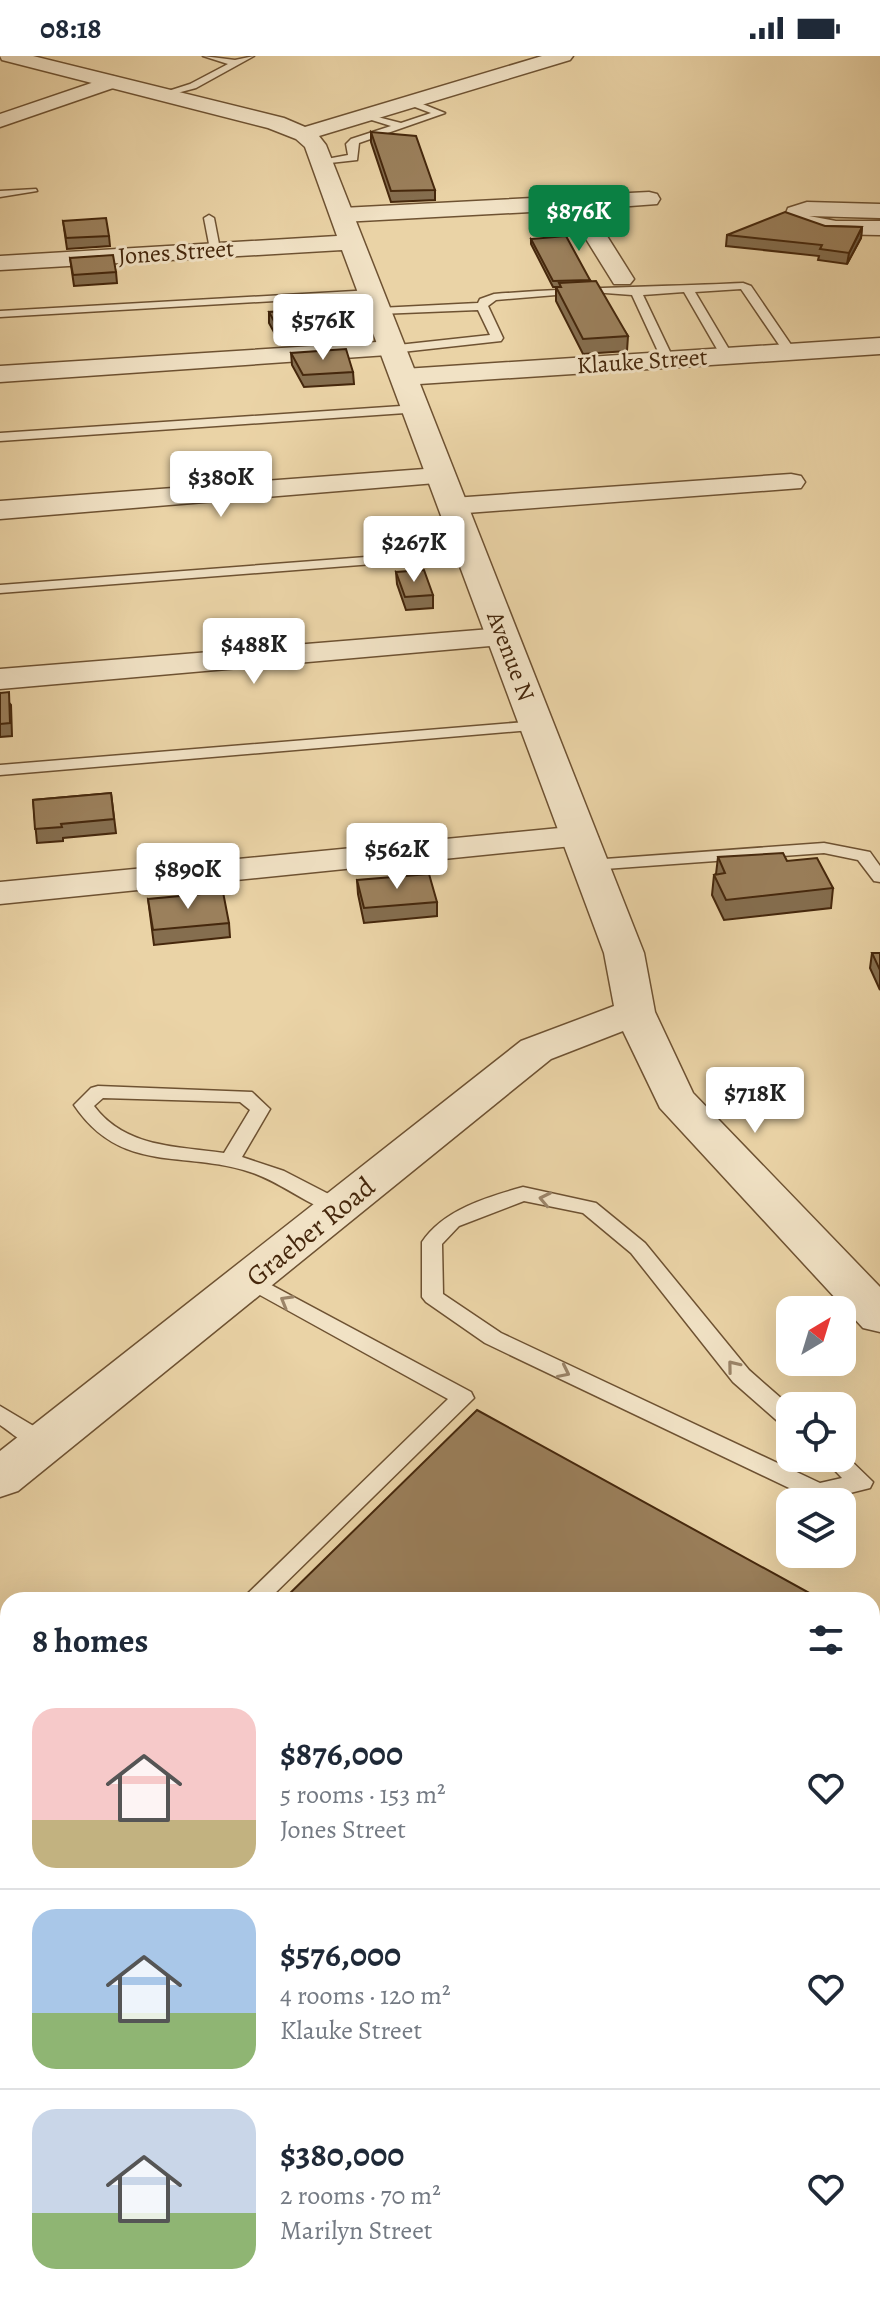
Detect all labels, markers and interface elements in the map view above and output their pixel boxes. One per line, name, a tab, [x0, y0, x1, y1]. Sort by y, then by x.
text: 08:18	[40, 8, 102, 48]
pin: $876K	[523, 185, 635, 253]
text: $876K	[547, 193, 611, 228]
street label: Jones Street	[117, 232, 235, 272]
pin: $576K	[267, 294, 379, 362]
text: $576K	[291, 302, 355, 337]
street label: Klauke Street	[576, 340, 709, 382]
pin: $380K	[165, 451, 277, 519]
text: $380K	[188, 459, 254, 494]
pin: $267K	[358, 516, 470, 584]
text: $267K	[381, 524, 447, 559]
street label: Avenue N	[479, 606, 543, 705]
pin: $488K	[198, 618, 310, 686]
text: $488K	[221, 626, 287, 661]
pin: $562K	[341, 823, 453, 891]
text: $562K	[364, 831, 430, 866]
pin: $890K	[132, 843, 244, 911]
text: $890K	[155, 851, 221, 886]
pin: $718K	[699, 1067, 811, 1135]
text: $718K	[724, 1075, 786, 1110]
street label: Graeber Road	[238, 1167, 384, 1295]
one-way arrow	[539, 1191, 552, 1208]
one-way arrow	[281, 1295, 295, 1311]
north arrow	[776, 1296, 856, 1376]
map controls	[776, 1296, 856, 1568]
one-way arrow	[728, 1361, 743, 1375]
one-way arrow	[555, 1362, 570, 1378]
button: locate	[776, 1392, 856, 1472]
button: layers	[776, 1488, 856, 1568]
text: 8 homes	[32, 1617, 148, 1664]
icon: filters	[804, 1618, 848, 1662]
text: $876,000	[280, 1730, 403, 1777]
icon: home	[96, 1740, 192, 1836]
icon: heart	[804, 1766, 848, 1810]
text: 5 rooms · 153 m²	[280, 1777, 446, 1812]
text: Jones Street	[280, 1812, 406, 1847]
text: $576,000	[280, 1931, 401, 1978]
icon: home	[96, 1941, 192, 2037]
icon: heart	[804, 1967, 848, 2011]
text: 4 rooms · 120 m²	[280, 1978, 450, 2013]
text: Klauke Street	[280, 2013, 422, 2048]
text: $380,000	[280, 2131, 404, 2178]
icon: home	[96, 2141, 192, 2237]
icon: heart	[804, 2167, 848, 2211]
text: 2 rooms · 70 m²	[280, 2178, 441, 2213]
text: Marilyn Street	[280, 2213, 432, 2248]

